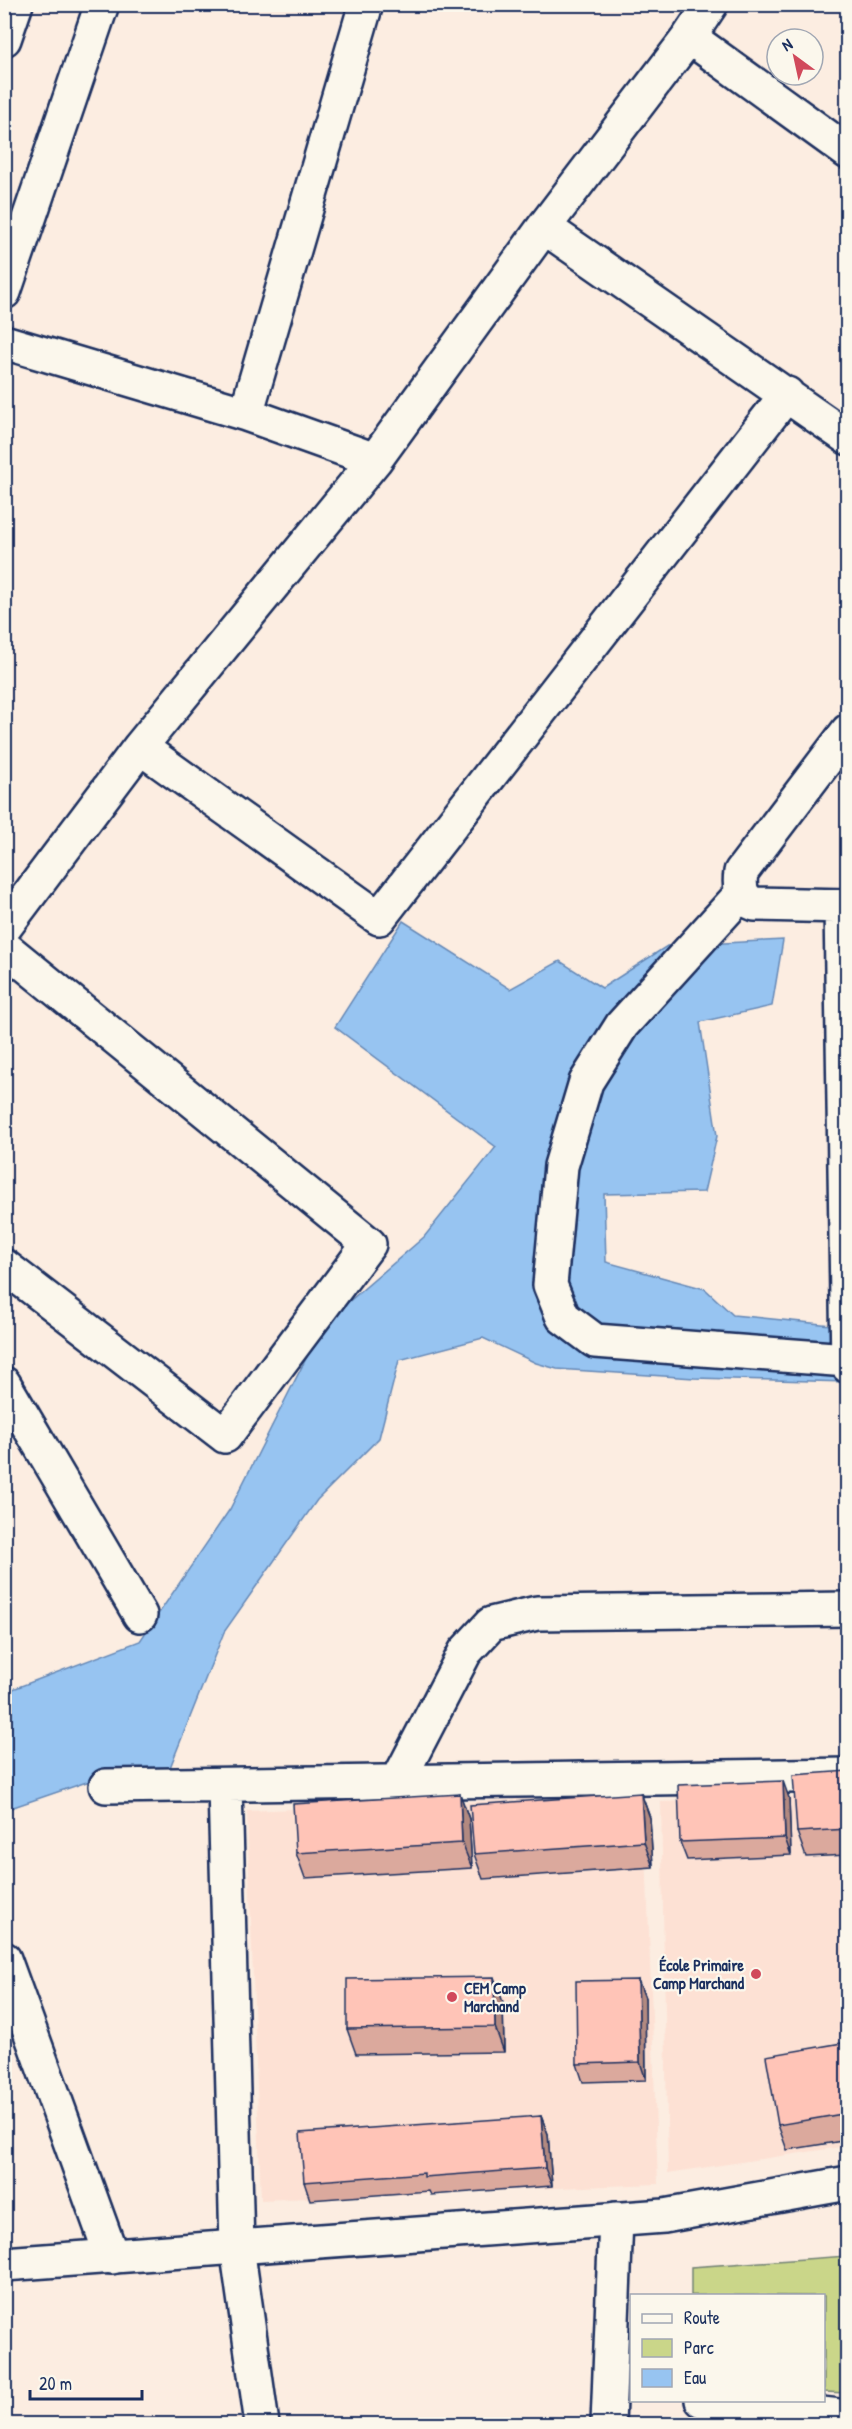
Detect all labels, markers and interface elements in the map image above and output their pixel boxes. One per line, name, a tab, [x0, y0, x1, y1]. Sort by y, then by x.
north arrow	[765, 27, 825, 87]
text: N	[777, 33, 797, 56]
place label: École Primaire Camp Marchand	[653, 1954, 745, 1995]
marker: École Primaire Camp Marchand	[749, 1967, 763, 1981]
place label: CEM Camp Marchand	[464, 1977, 526, 2017]
marker: CEM Camp Marchand	[445, 1990, 459, 2004]
legend	[630, 2294, 825, 2402]
text: Route	[684, 2305, 720, 2330]
text: Parc	[684, 2335, 714, 2360]
scale bar	[30, 2363, 142, 2401]
text: Eau	[684, 2365, 706, 2390]
text: 20 m	[39, 2371, 72, 2396]

